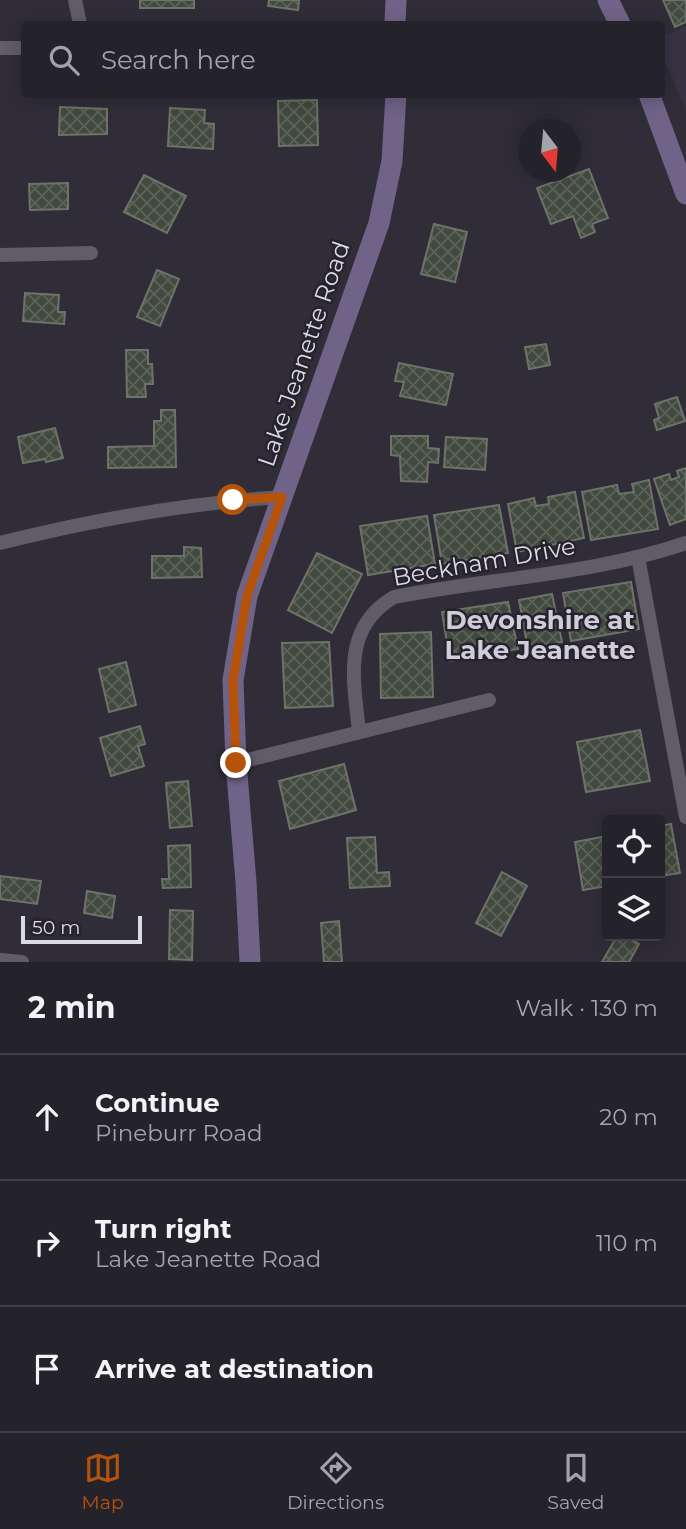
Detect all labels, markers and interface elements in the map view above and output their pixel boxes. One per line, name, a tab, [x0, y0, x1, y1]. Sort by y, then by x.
search box	[21, 21, 665, 98]
icon: search	[45, 41, 83, 79]
text: Search here	[101, 44, 256, 76]
north arrow	[518, 119, 581, 182]
street label: Lake Jeanette Road	[251, 237, 356, 470]
route start	[217, 484, 248, 515]
street label: Beckham Drive	[390, 531, 578, 592]
district label: Devonshire at Lake Jeanette	[445, 604, 635, 666]
route end	[220, 747, 251, 778]
map controls	[602, 815, 665, 941]
button: locate	[602, 815, 665, 878]
button: layers	[602, 878, 665, 941]
scale bar	[21, 913, 142, 945]
text: 50 m	[32, 916, 80, 939]
text: 2 min	[28, 989, 115, 1026]
text: Walk · 130 m	[515, 994, 658, 1022]
text: Continue	[95, 1087, 220, 1119]
icon: ahead	[28, 1098, 66, 1136]
text: 20 m	[599, 1103, 658, 1131]
text: Pineburr Road	[95, 1119, 263, 1147]
text: Turn right	[95, 1213, 231, 1245]
icon: right	[28, 1224, 66, 1262]
text: 110 m	[596, 1229, 658, 1257]
text: Lake Jeanette Road	[95, 1245, 321, 1273]
icon: arrive	[28, 1350, 66, 1388]
text: Arrive at destination	[95, 1353, 374, 1385]
tab: Map	[82, 1449, 124, 1514]
tab: Directions	[287, 1449, 384, 1514]
tab: Saved	[547, 1449, 604, 1514]

